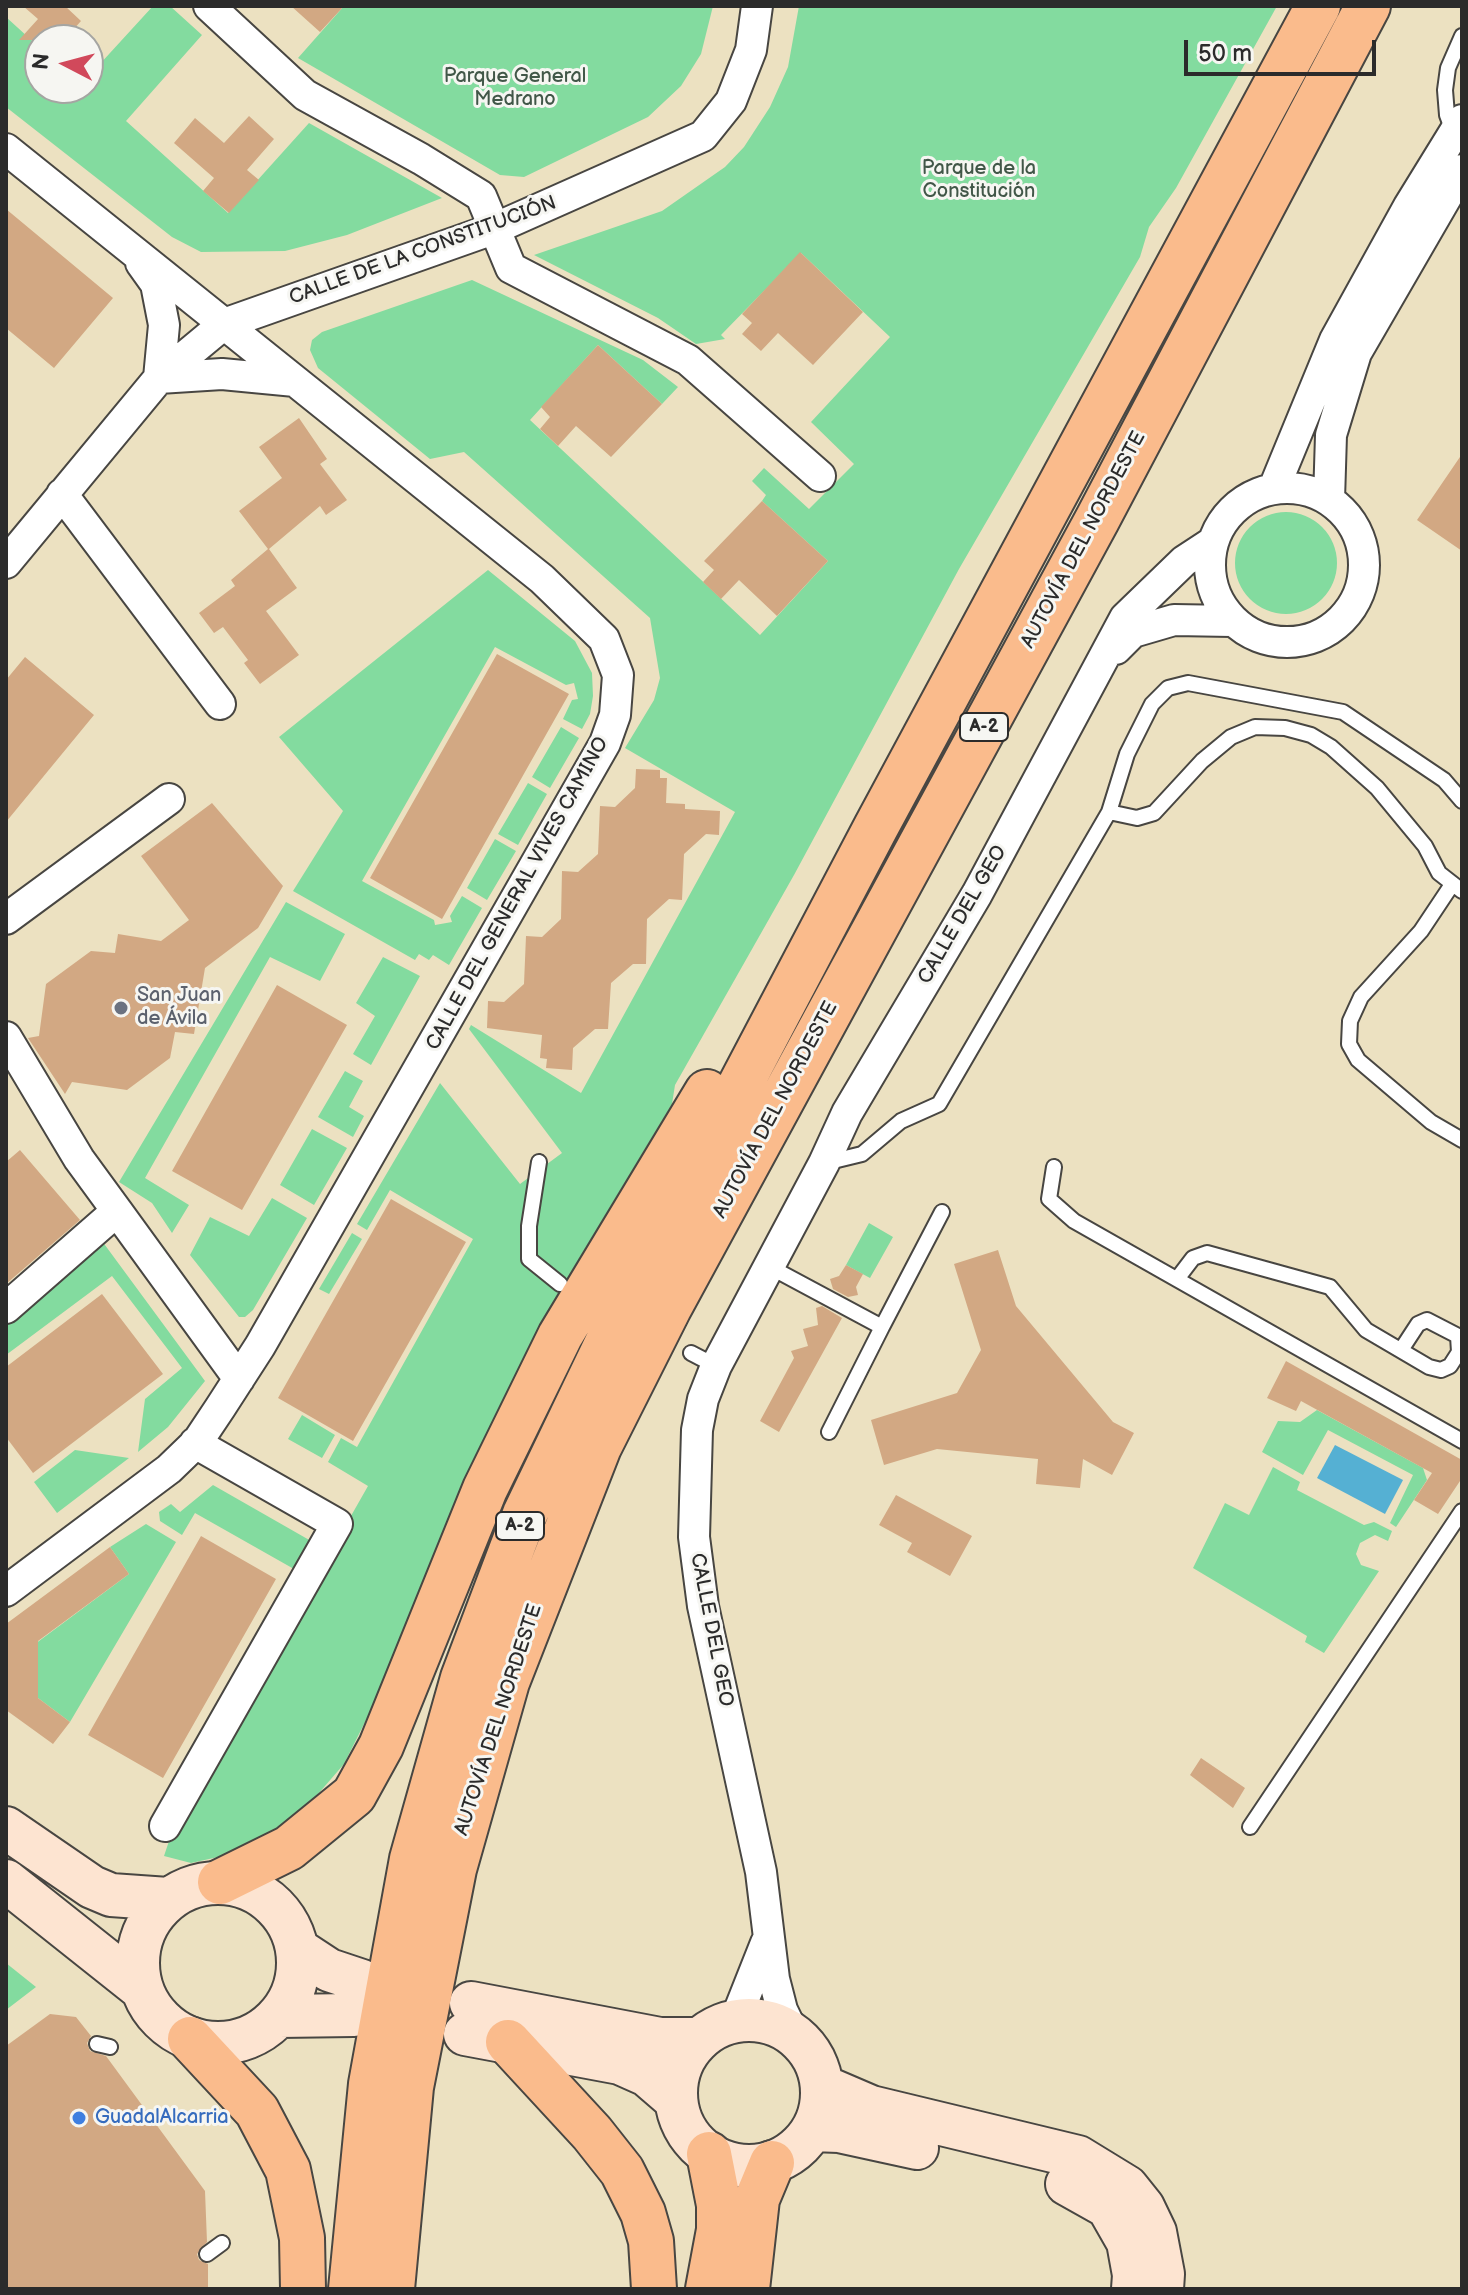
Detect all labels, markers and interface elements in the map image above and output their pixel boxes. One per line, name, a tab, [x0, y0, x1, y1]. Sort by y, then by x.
north arrow	[24, 24, 104, 104]
scale bar	[1188, 24, 1380, 74]
text: 50 m	[1198, 39, 1252, 68]
text: N	[27, 52, 56, 71]
park label: Parque General Medrano	[444, 65, 586, 112]
park label: Parque de la Constitución	[922, 157, 1036, 204]
street label: CALLE DE LA CONSTITUCIÓN	[286, 191, 560, 311]
street label: AUTOVÍA DEL NORDESTE	[1017, 428, 1151, 652]
road number: A-2	[960, 713, 1008, 741]
street label: CALLE DEL GENERAL VIVES CAMINO	[422, 733, 614, 1055]
street label: CALLE DEL GEO	[914, 842, 1012, 988]
place label: San Juan de Ávila	[137, 984, 221, 1031]
street label: AUTOVÍA DEL NORDESTE	[709, 998, 843, 1222]
marker: San Juan de Ávila	[112, 999, 130, 1017]
road number: A-2	[496, 1512, 544, 1540]
street label: CALLE DEL GEO	[684, 1551, 738, 1709]
street label: AUTOVÍA DEL NORDESTE	[450, 1601, 548, 1839]
place label: GuadalAlcarria	[95, 2106, 229, 2130]
marker: GuadalAlcarria	[70, 2109, 88, 2127]

